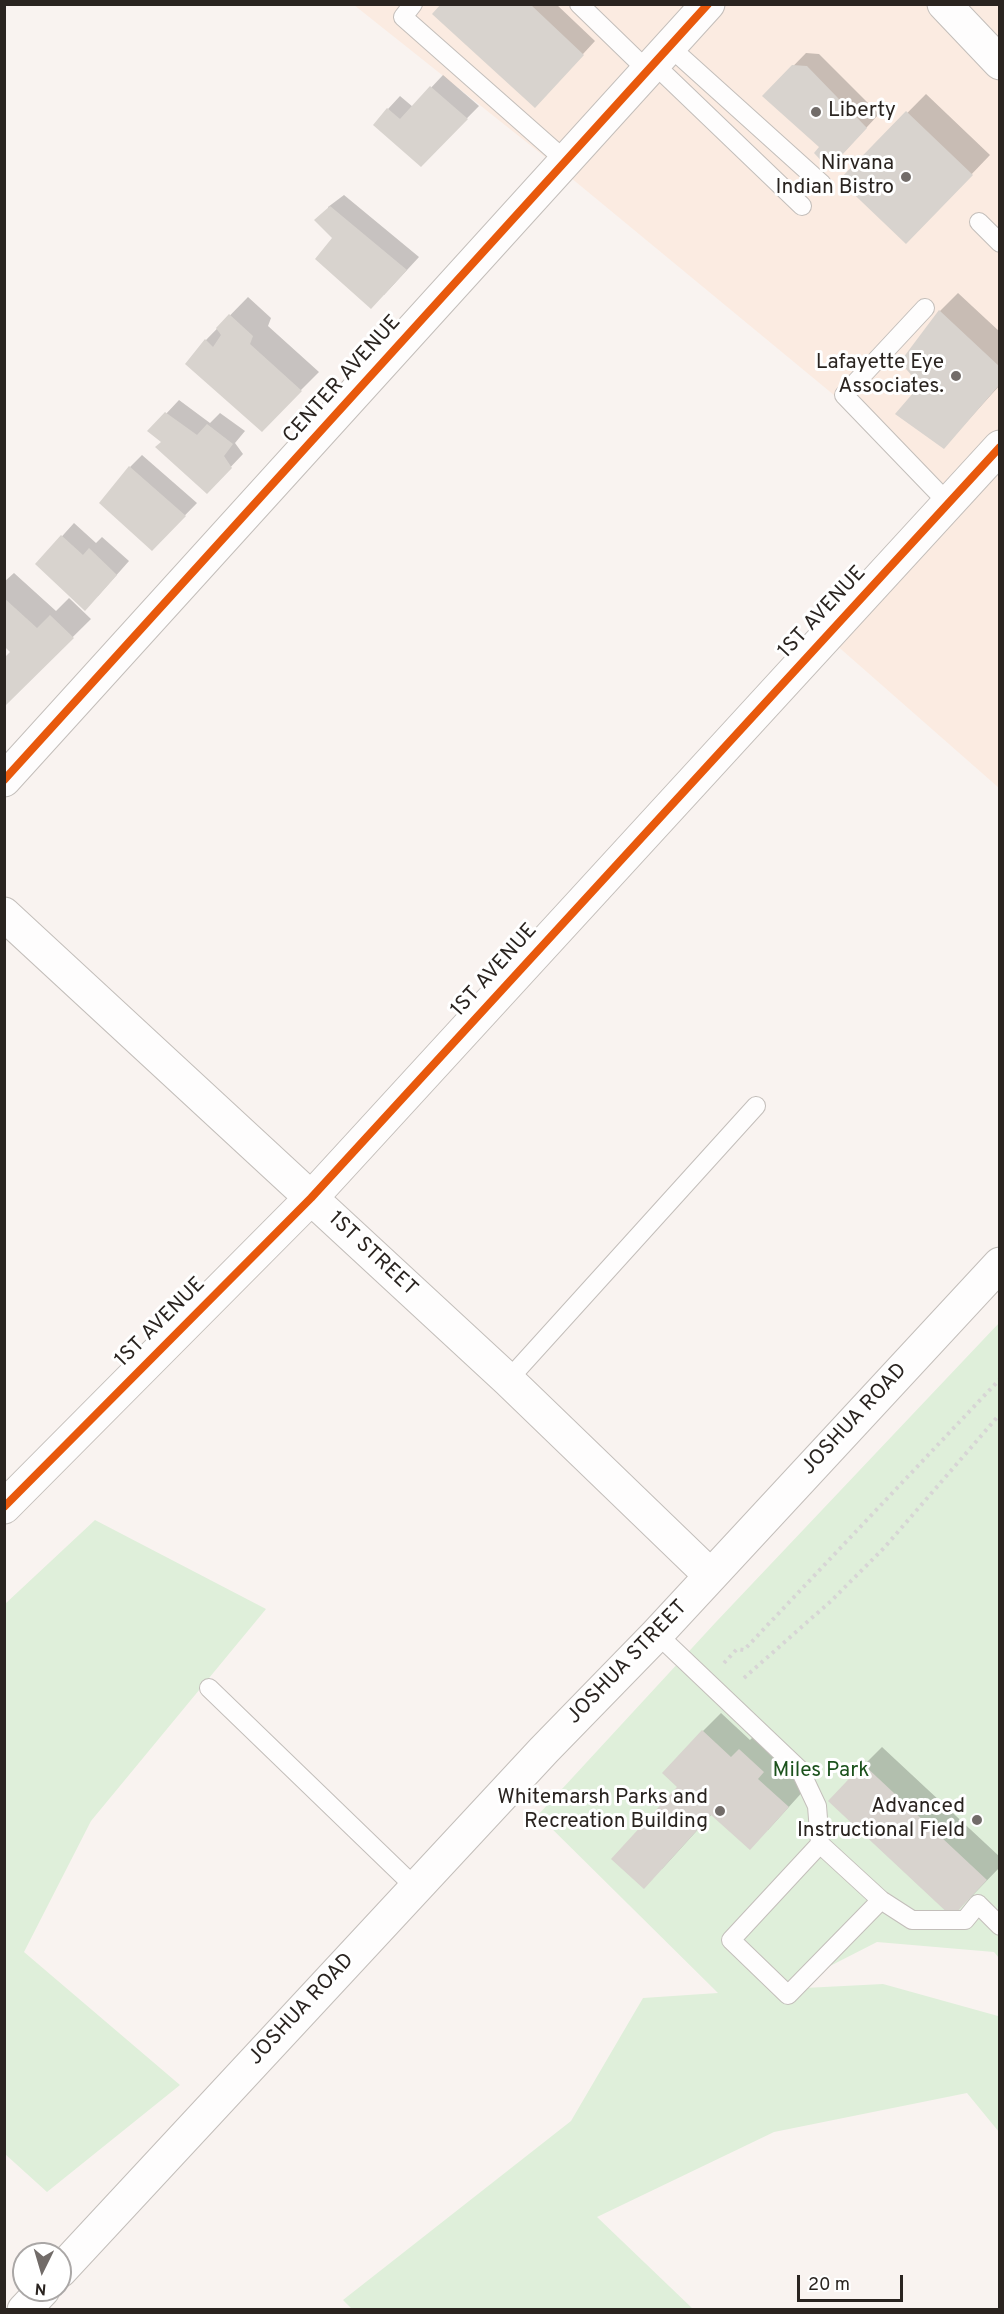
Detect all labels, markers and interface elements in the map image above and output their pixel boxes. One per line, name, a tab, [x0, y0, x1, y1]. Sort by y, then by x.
place label: Liberty	[828, 99, 896, 125]
marker: Liberty	[809, 105, 823, 119]
place label: Nirvana Indian Bistro	[776, 152, 894, 202]
marker: Nirvana Indian Bistro	[899, 170, 913, 184]
street label: CENTER AVENUE	[279, 311, 407, 449]
place label: Lafayette Eye Associates.	[816, 351, 944, 401]
marker: Lafayette Eye Associates.	[949, 369, 963, 383]
street label: 1ST AVENUE	[774, 562, 872, 664]
street label: 1ST AVENUE	[446, 919, 544, 1023]
street label: 1ST STREET	[322, 1207, 422, 1303]
street label: 1ST AVENUE	[111, 1273, 211, 1373]
street label: JOSHUA ROAD	[797, 1359, 913, 1481]
street label: JOSHUA STREET	[563, 1596, 693, 1730]
park label: Miles Park	[773, 1759, 869, 1785]
place label: Whitemarsh Parks and Recreation Building	[497, 1786, 708, 1836]
place label: Advanced Instructional Field	[797, 1795, 965, 1845]
marker: Whitemarsh Parks and Recreation Building	[713, 1804, 727, 1818]
marker: Advanced Instructional Field	[970, 1813, 984, 1827]
street label: JOSHUA ROAD	[244, 1949, 360, 2071]
north arrow	[12, 2242, 72, 2302]
scale bar	[800, 2263, 906, 2301]
text: 20 m	[808, 2274, 850, 2297]
text: N	[34, 2277, 47, 2298]

